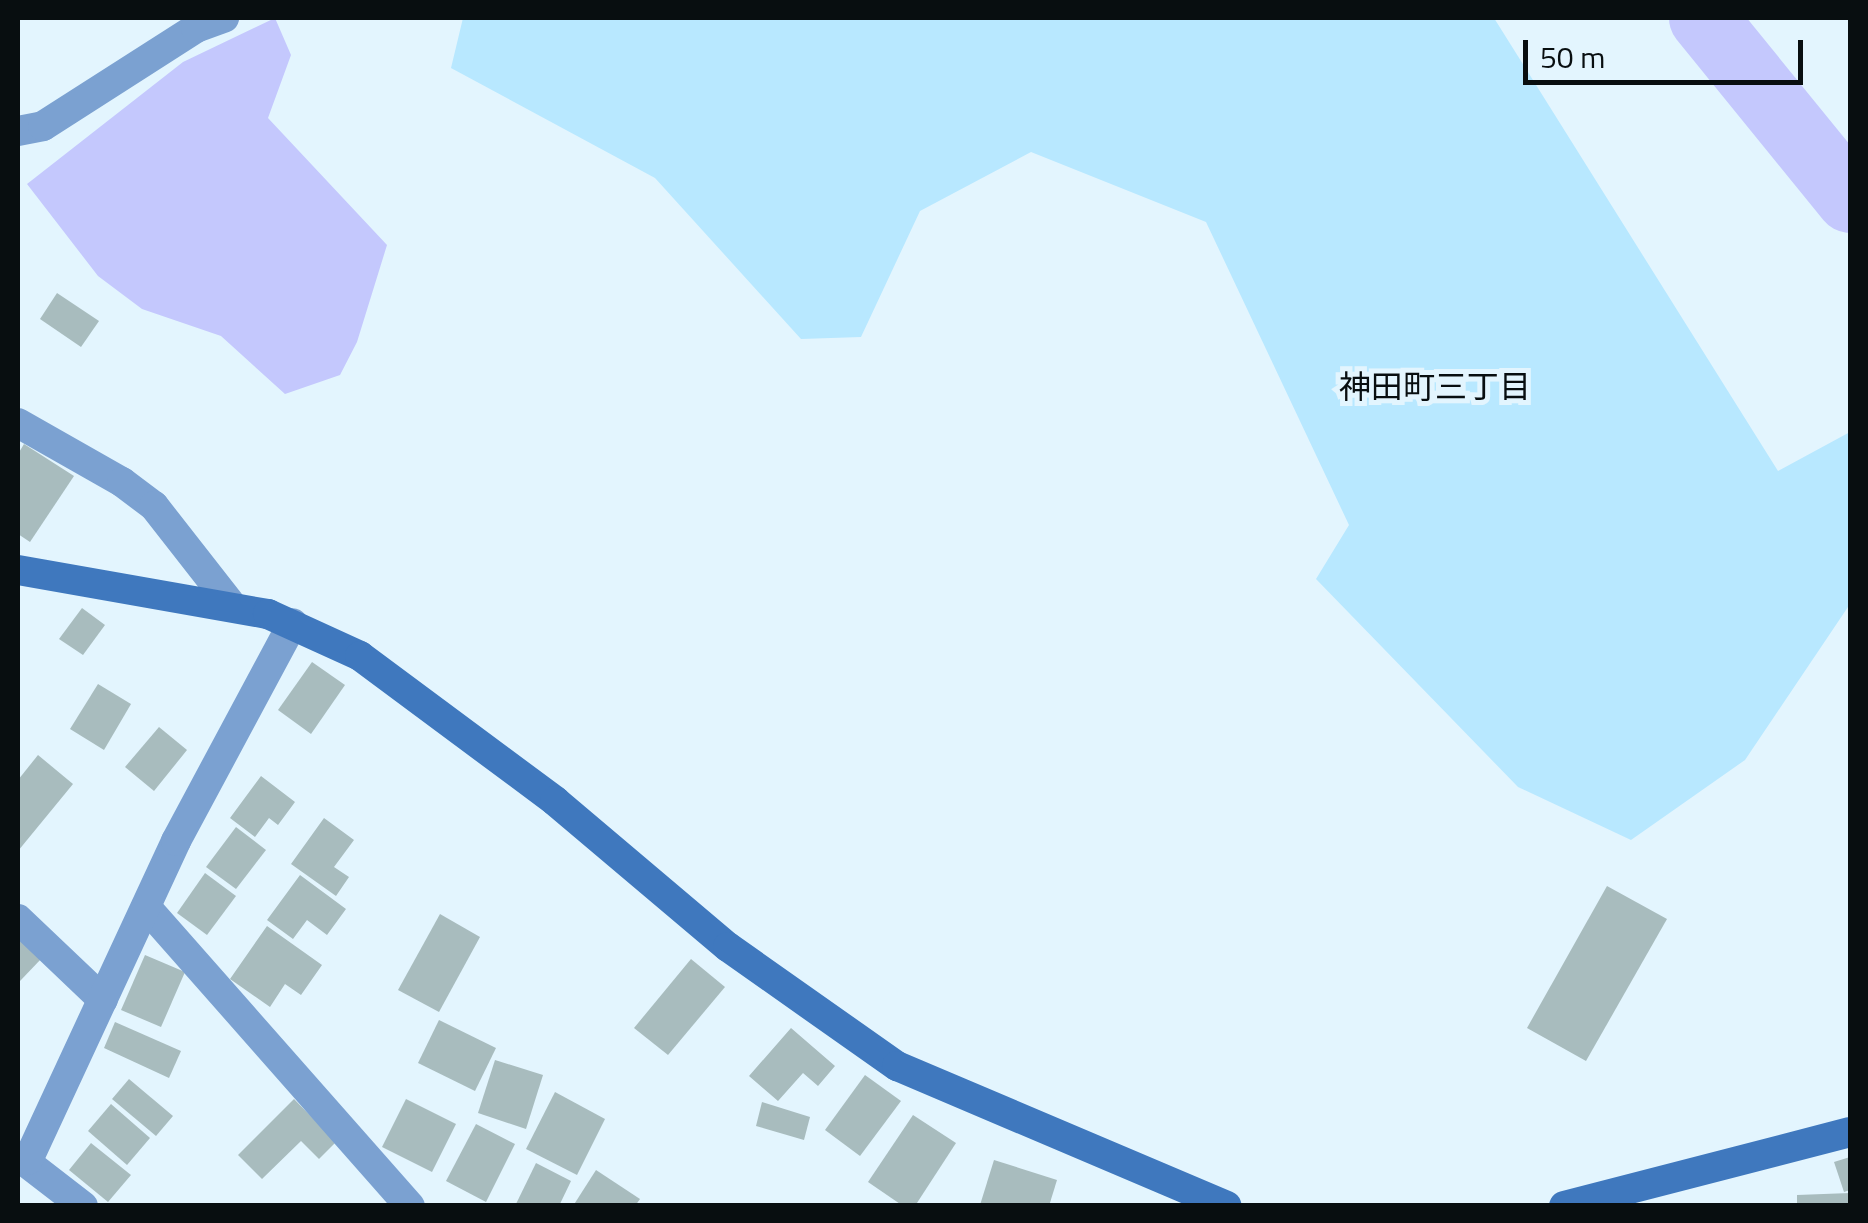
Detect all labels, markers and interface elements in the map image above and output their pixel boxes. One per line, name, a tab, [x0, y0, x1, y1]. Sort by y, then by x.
scale bar	[1528, 20, 1808, 82]
text: 50 m	[1540, 34, 1605, 80]
district label: 神田町三丁目	[1339, 367, 1531, 405]

